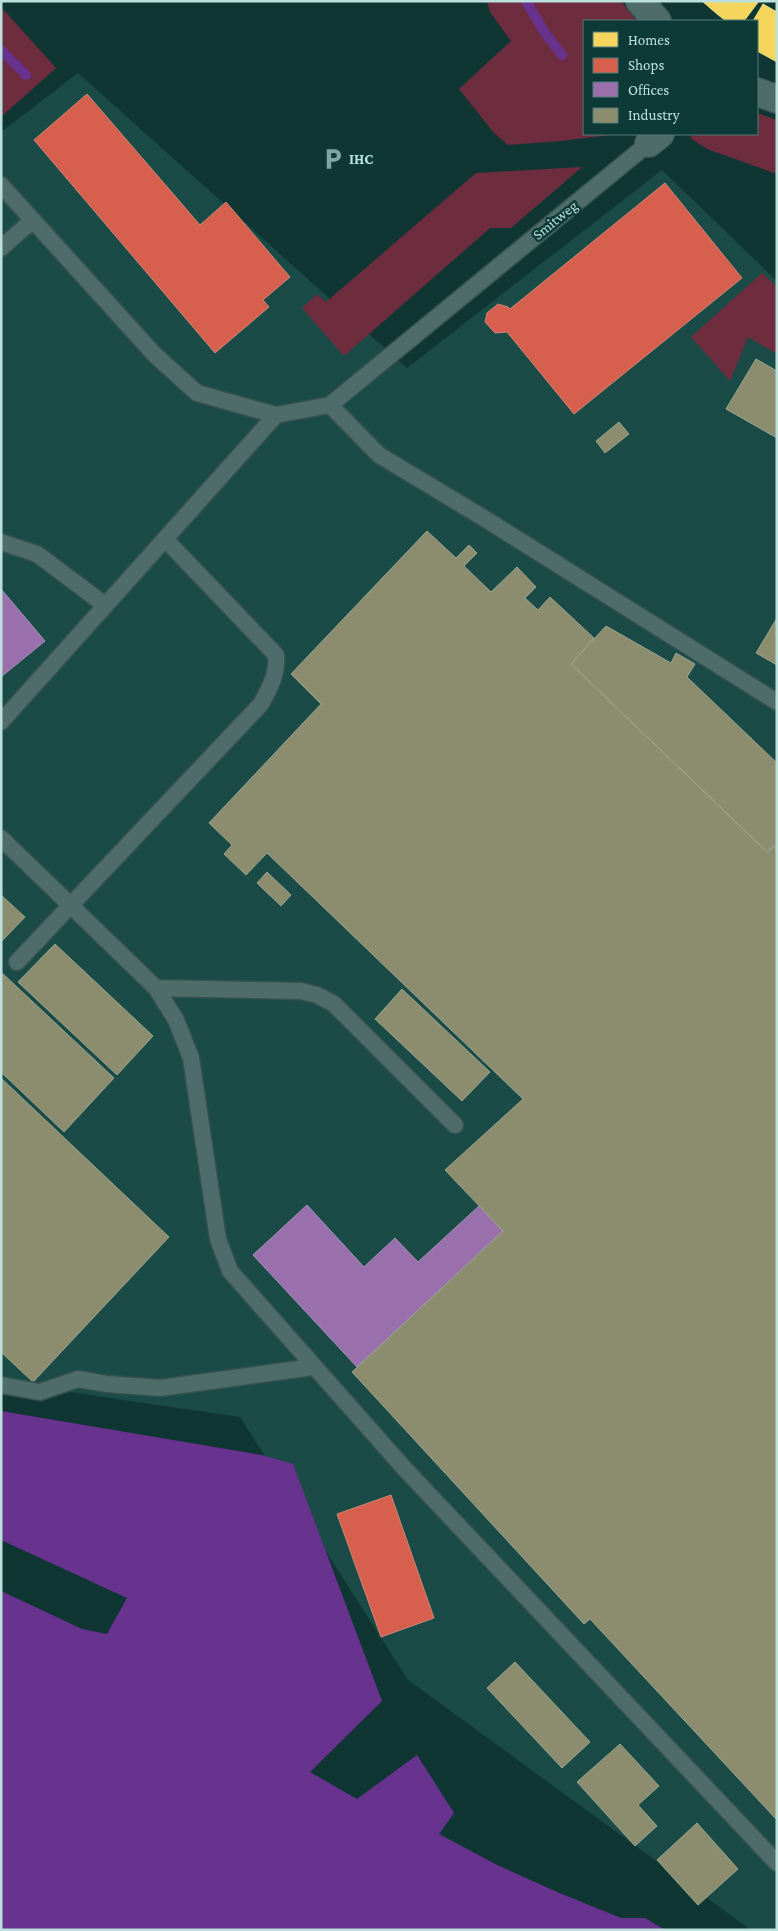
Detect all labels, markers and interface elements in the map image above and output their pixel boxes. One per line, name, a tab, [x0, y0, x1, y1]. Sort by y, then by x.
legend	[583, 20, 758, 135]
text: Homes	[628, 32, 670, 48]
text: Shops	[628, 57, 664, 74]
text: Offices	[628, 82, 669, 98]
text: Industry	[628, 107, 680, 124]
parking icon: IHC	[320, 146, 346, 172]
place label: IHC	[349, 151, 373, 167]
street label: Smitweg	[530, 197, 581, 244]

